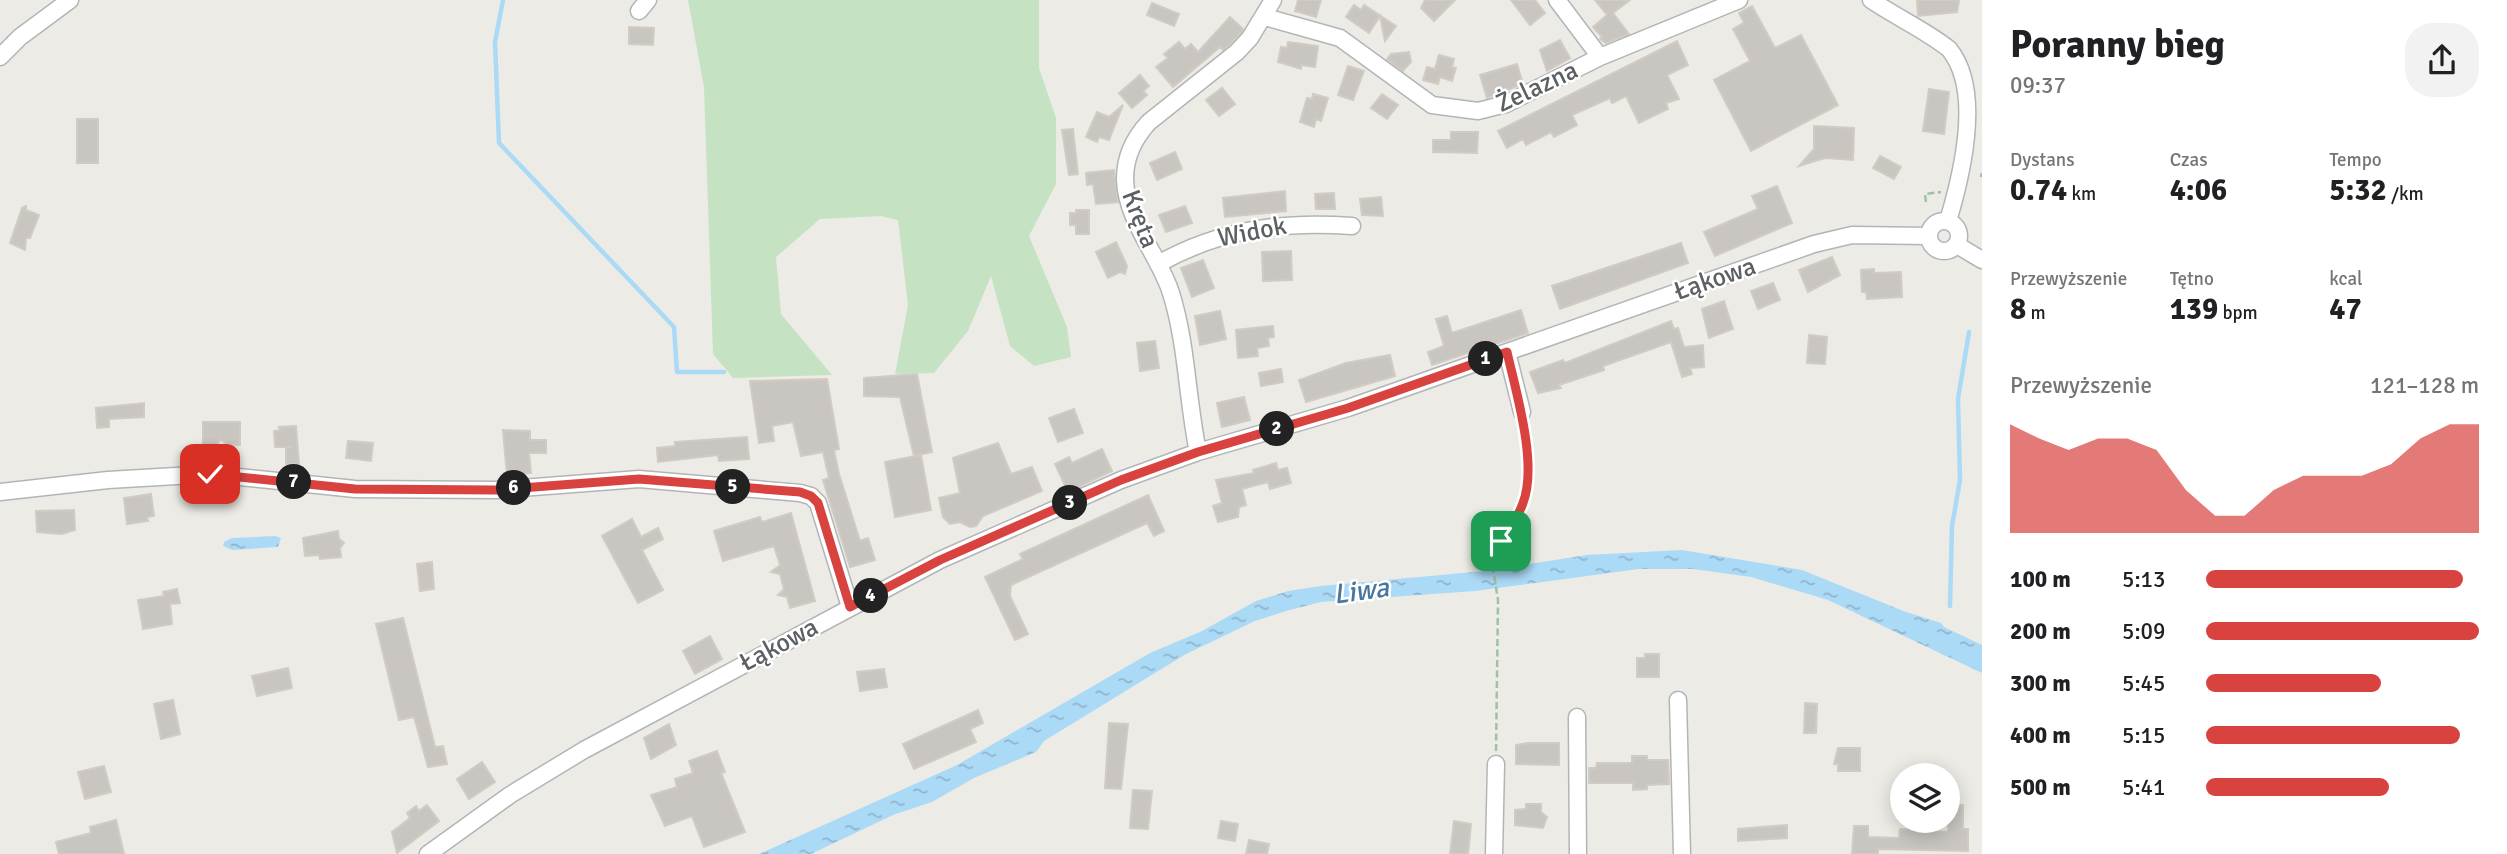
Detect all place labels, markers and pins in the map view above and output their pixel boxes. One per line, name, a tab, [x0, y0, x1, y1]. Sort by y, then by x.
pin: 1	[1468, 342, 1504, 376]
pin: 2	[1260, 412, 1294, 446]
pin	[180, 444, 240, 504]
pin: 7	[276, 464, 312, 500]
pin: 6	[496, 470, 532, 505]
pin: 5	[716, 470, 750, 504]
pin: 3	[1052, 486, 1088, 520]
pin	[1471, 511, 1531, 571]
pin: 4	[854, 578, 888, 614]

